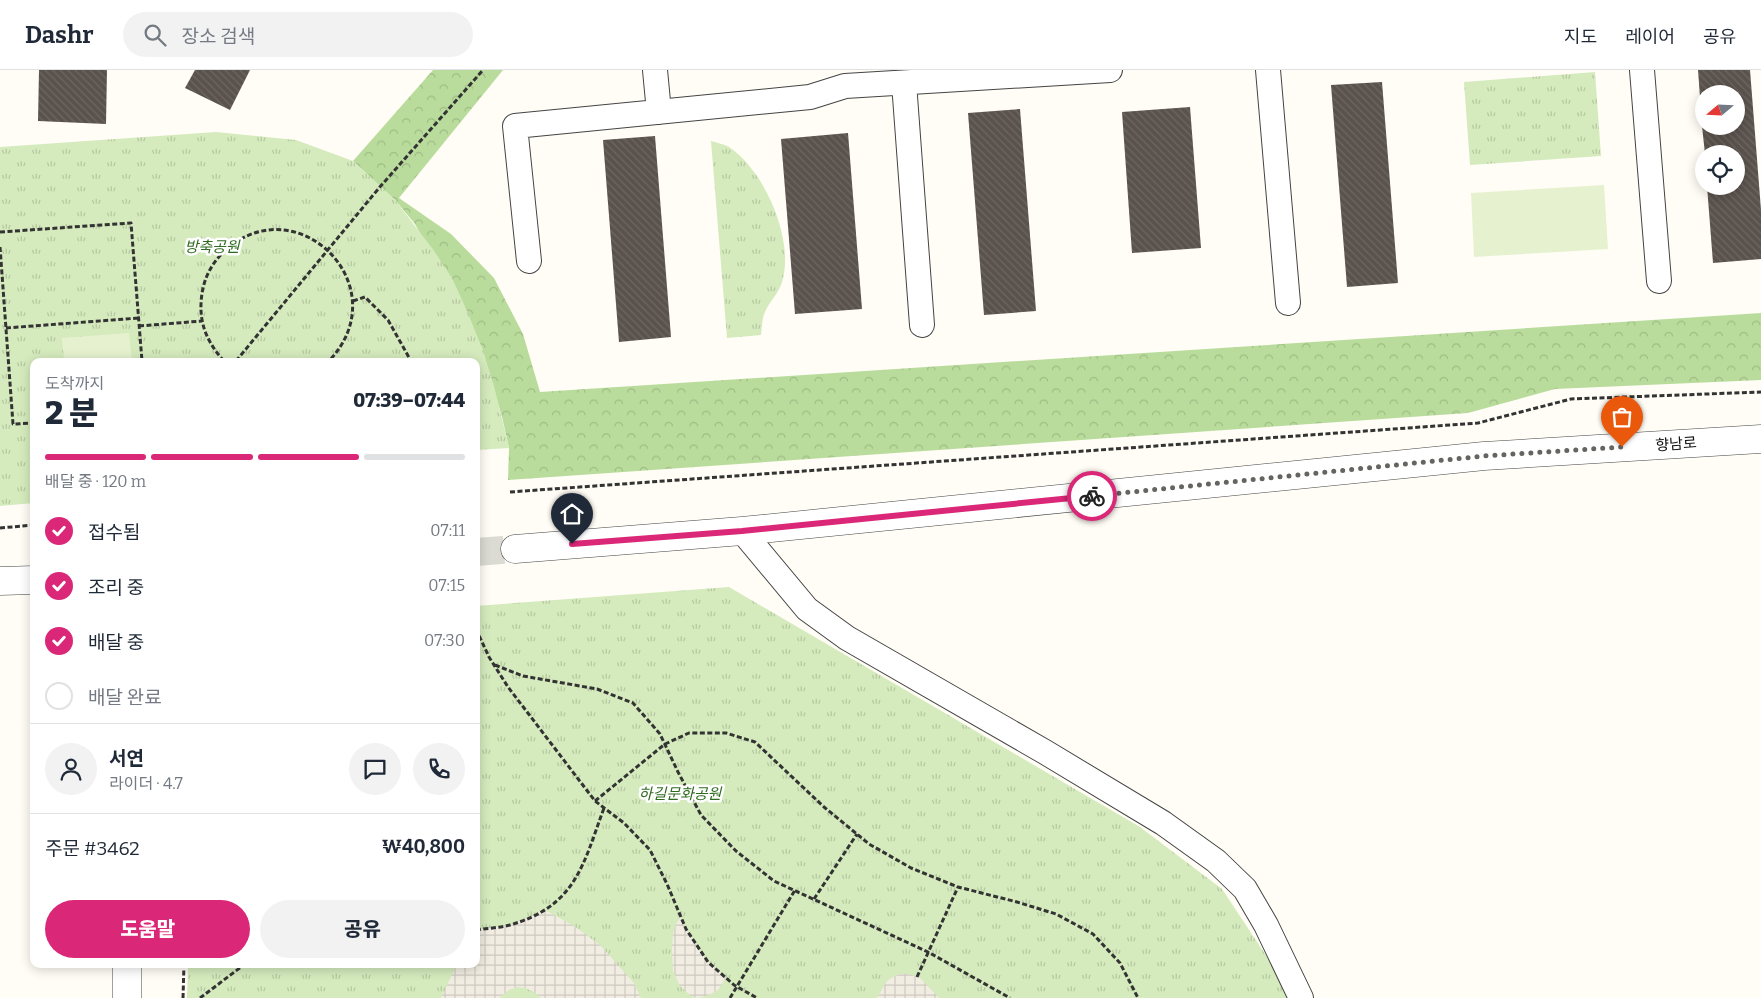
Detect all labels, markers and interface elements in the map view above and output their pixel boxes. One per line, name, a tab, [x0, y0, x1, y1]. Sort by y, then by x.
search box	[123, 12, 473, 57]
text: Dashr	[25, 21, 93, 49]
icon: search	[141, 21, 169, 49]
text: 장소 검색	[181, 25, 255, 48]
text: 지도	[1564, 26, 1597, 48]
text: 레이어	[1625, 26, 1675, 48]
text: 공유	[1703, 26, 1736, 48]
north arrow	[1695, 85, 1745, 135]
map controls	[1695, 85, 1745, 195]
button: locate	[1695, 145, 1745, 195]
park label: 방축공원	[184, 238, 241, 256]
text: 도착까지	[45, 374, 104, 393]
text: 07:39–07:44	[353, 389, 465, 412]
text: 2 분	[45, 394, 98, 432]
pin	[1601, 396, 1643, 447]
icon: bag	[1608, 403, 1636, 431]
street label: 향남로	[1655, 434, 1697, 454]
courier	[1067, 471, 1117, 521]
text: 배달 중 · 120 m	[45, 472, 146, 491]
icon: bike	[1078, 482, 1106, 510]
pin	[551, 493, 593, 544]
icon: home	[558, 500, 586, 528]
icon: check	[45, 517, 73, 545]
text: 접수됨	[88, 521, 140, 544]
text: 07:11	[430, 521, 465, 540]
icon: check	[45, 572, 73, 600]
text: 조리 중	[88, 576, 144, 599]
text: 07:15	[428, 576, 465, 595]
icon: check	[45, 627, 73, 655]
text: 배달 중	[88, 631, 144, 654]
text: 07:30	[424, 631, 465, 650]
text: 배달 완료	[88, 686, 162, 709]
button: person	[45, 743, 97, 795]
button: chat	[349, 743, 401, 795]
button: phone	[413, 743, 465, 795]
text: 서연	[109, 747, 144, 770]
text: 라이더 · 4.7	[109, 774, 183, 793]
park label: 하길문화공원	[639, 785, 723, 803]
text: ₩40,800	[382, 835, 465, 858]
text: 주문 #3462	[45, 837, 140, 860]
button: 도움말	[45, 900, 250, 958]
button: 공유	[260, 900, 465, 958]

